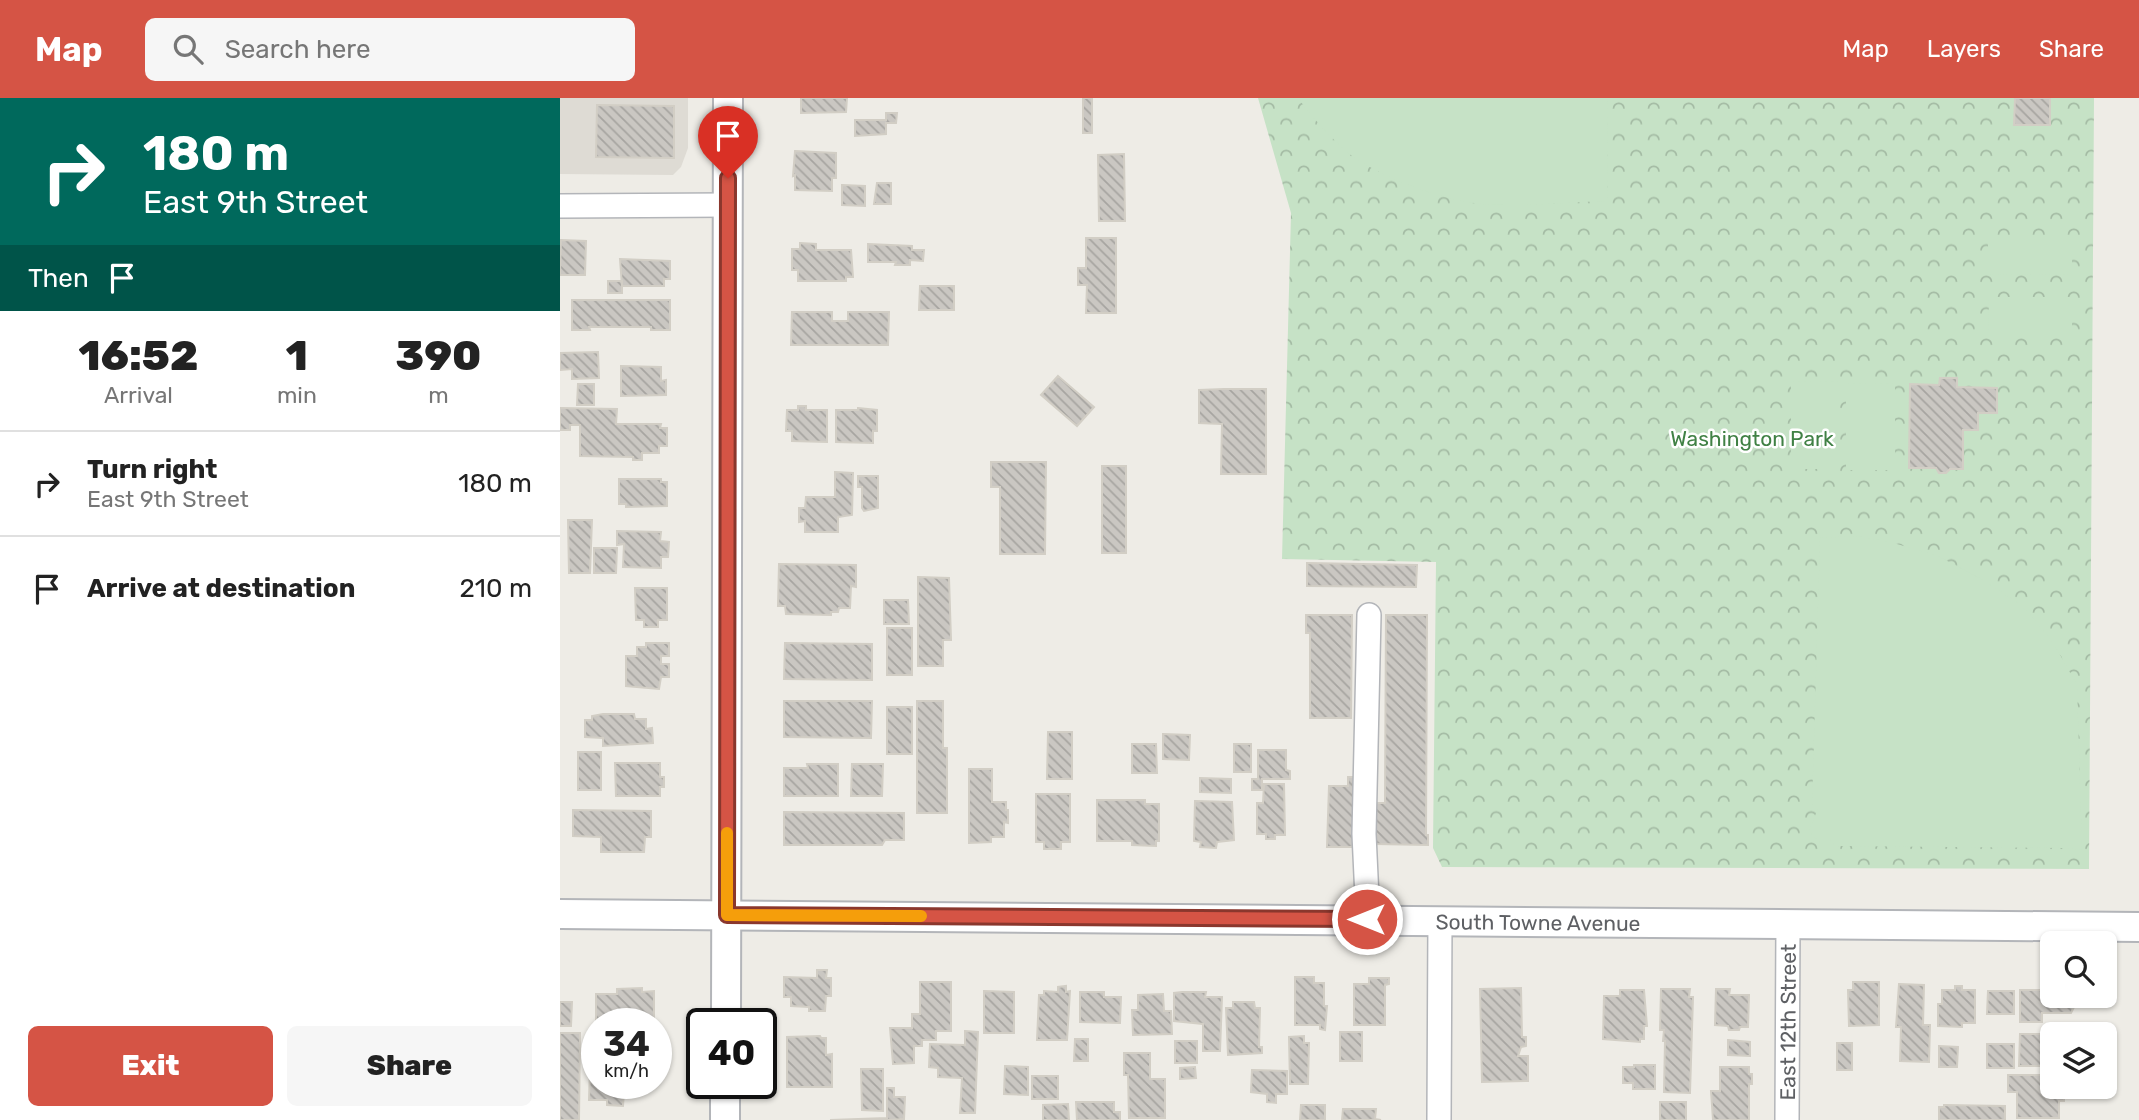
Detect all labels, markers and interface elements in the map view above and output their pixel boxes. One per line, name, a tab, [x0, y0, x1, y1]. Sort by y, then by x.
search box	[145, 18, 635, 81]
text: Map	[35, 30, 103, 69]
icon: search	[169, 30, 207, 68]
text: Search here	[225, 34, 370, 65]
text: Map	[1842, 35, 1889, 63]
text: Layers	[1927, 35, 2001, 63]
text: Share	[2039, 35, 2104, 63]
pin	[698, 106, 758, 178]
icon: arrive	[709, 117, 747, 155]
text: 180 m	[143, 124, 289, 182]
icon: right	[28, 126, 119, 217]
text: East 9th Street	[143, 183, 368, 221]
icon: arrive	[103, 259, 141, 297]
text: Then	[28, 263, 89, 294]
text: 16:52	[79, 331, 198, 381]
text: 1	[286, 331, 308, 381]
text: 390	[395, 331, 481, 381]
text: Arrival	[104, 381, 173, 409]
text: min	[277, 381, 317, 409]
text: m	[428, 381, 449, 409]
park label: Washington Park	[1670, 426, 1834, 451]
text: Turn right	[87, 454, 217, 485]
icon: right	[28, 465, 66, 503]
text: 180 m	[458, 468, 532, 499]
text: East 9th Street	[87, 485, 249, 513]
icon: arrive	[28, 570, 66, 608]
text: Arrive at destination	[87, 573, 355, 604]
text: 210 m	[460, 573, 532, 604]
position arrow	[1330, 882, 1404, 956]
street label: South Towne Avenue	[1435, 909, 1641, 935]
map controls	[2040, 931, 2117, 1099]
button: search	[2040, 931, 2117, 1008]
street label: East 12th Street	[1775, 944, 1800, 1100]
speed limit sign: 40	[686, 1008, 777, 1099]
button: layers	[2040, 1022, 2117, 1099]
text: 34	[603, 1023, 650, 1065]
button: Exit	[28, 1026, 273, 1106]
button: Share	[287, 1026, 532, 1106]
text: km/h	[604, 1060, 649, 1082]

